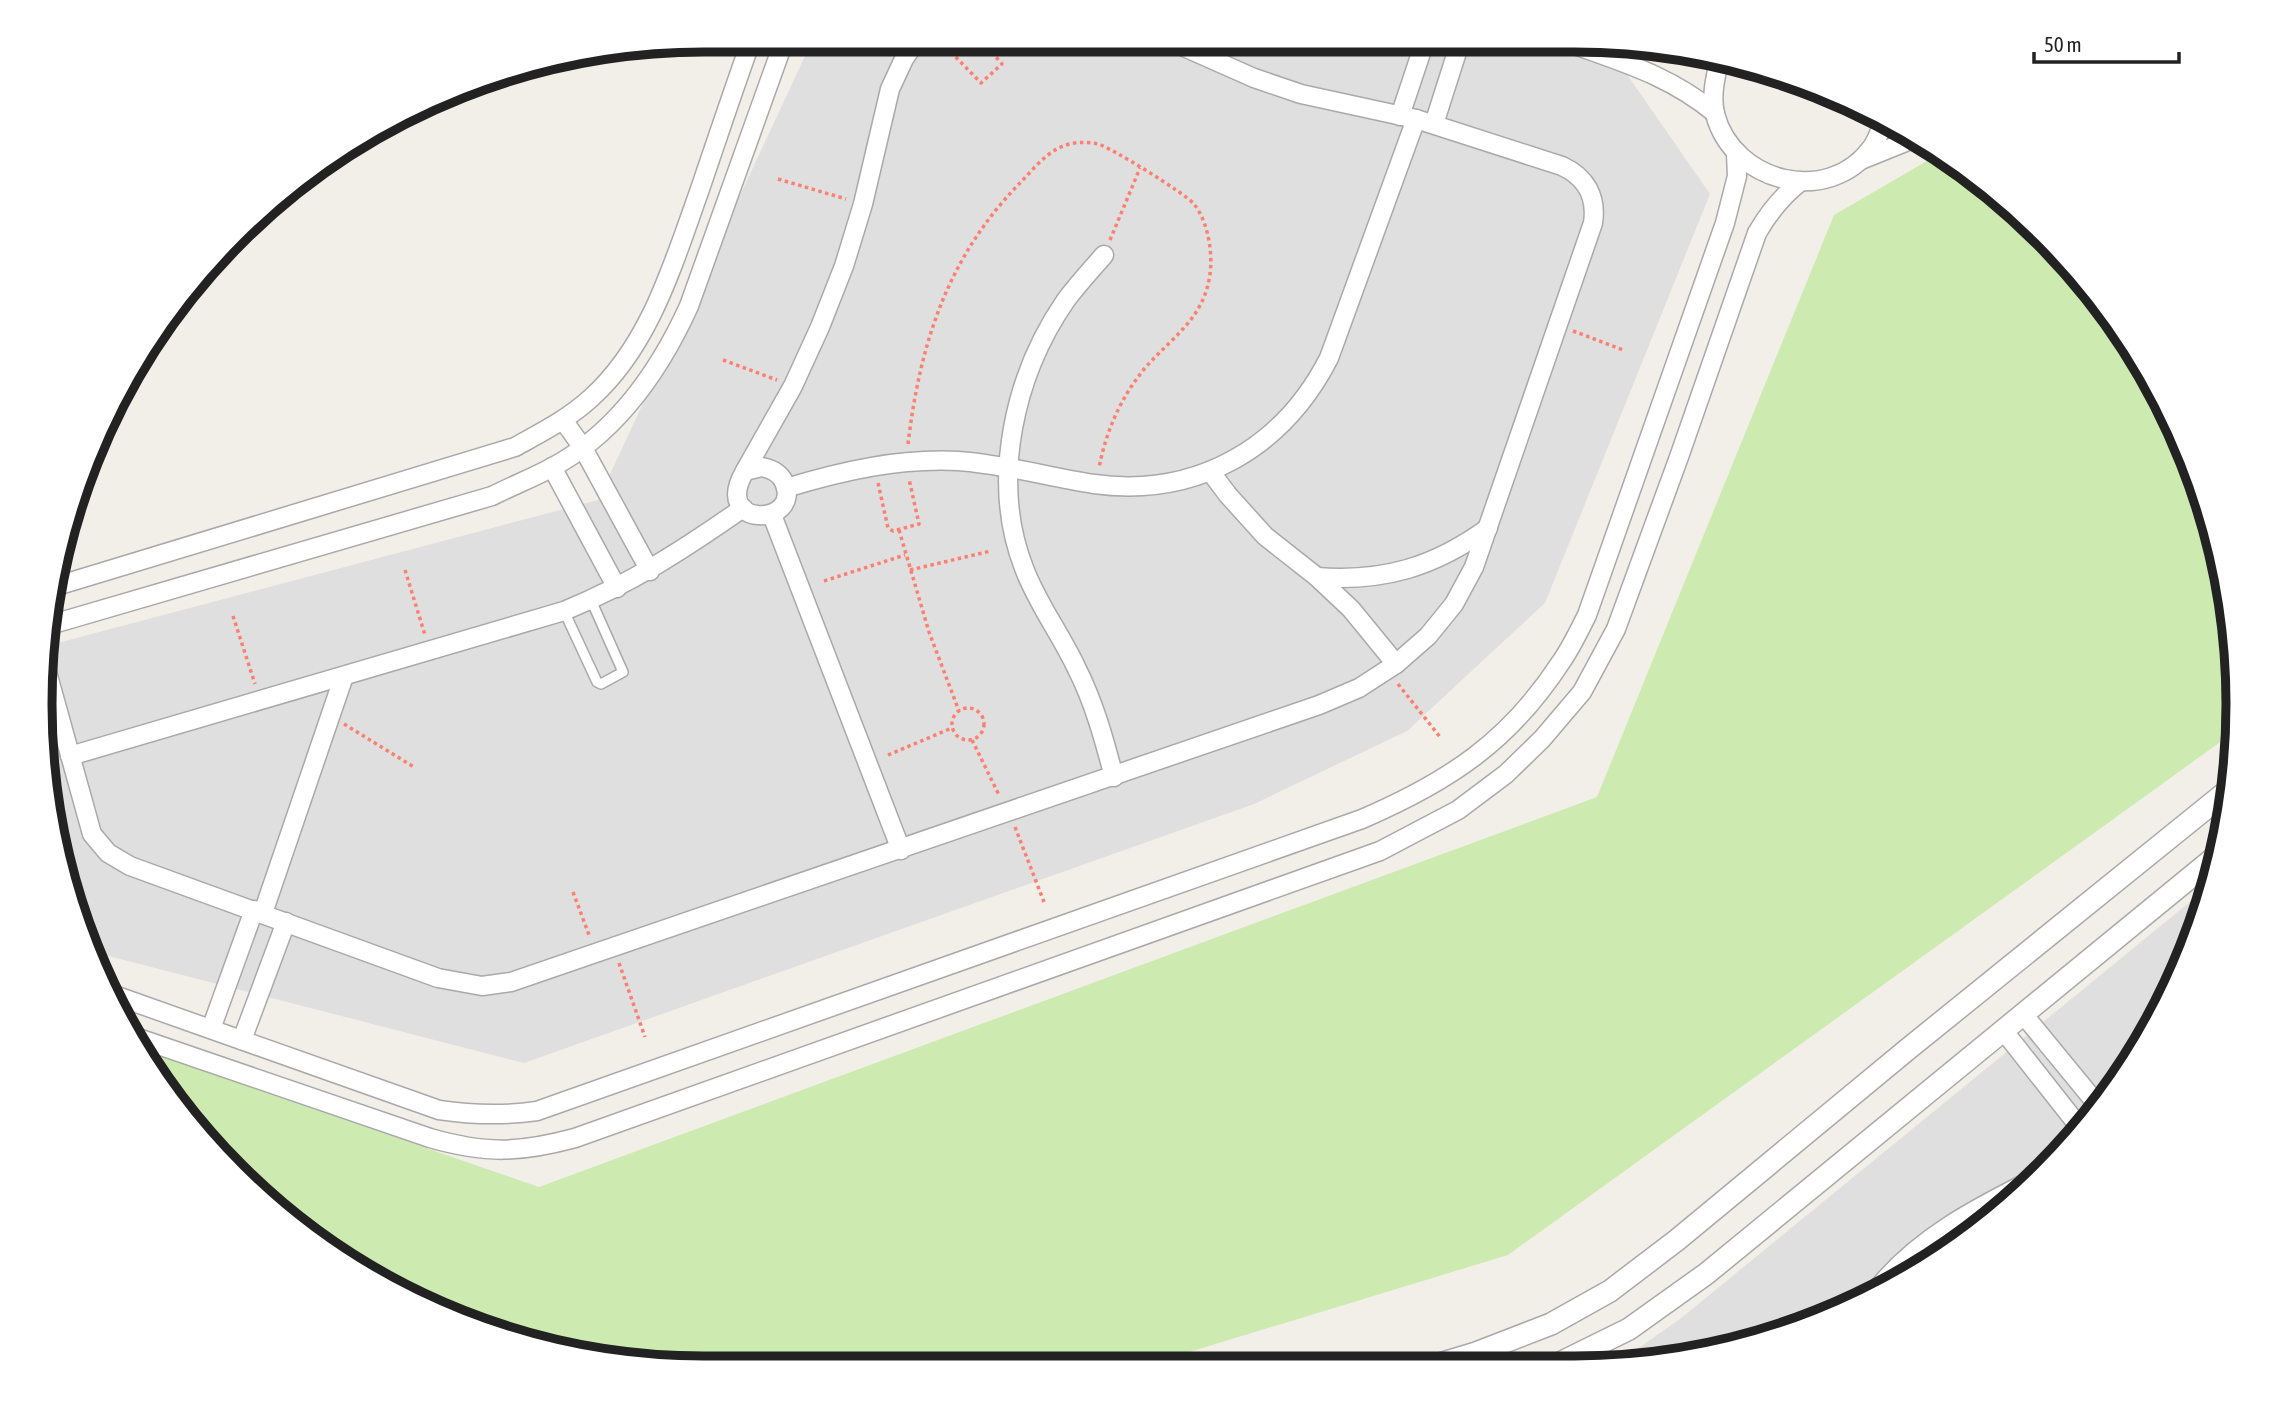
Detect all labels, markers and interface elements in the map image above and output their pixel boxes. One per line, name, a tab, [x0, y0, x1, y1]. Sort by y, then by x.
scale bar	[2034, 21, 2179, 65]
text: 50 m	[2044, 32, 2082, 56]

